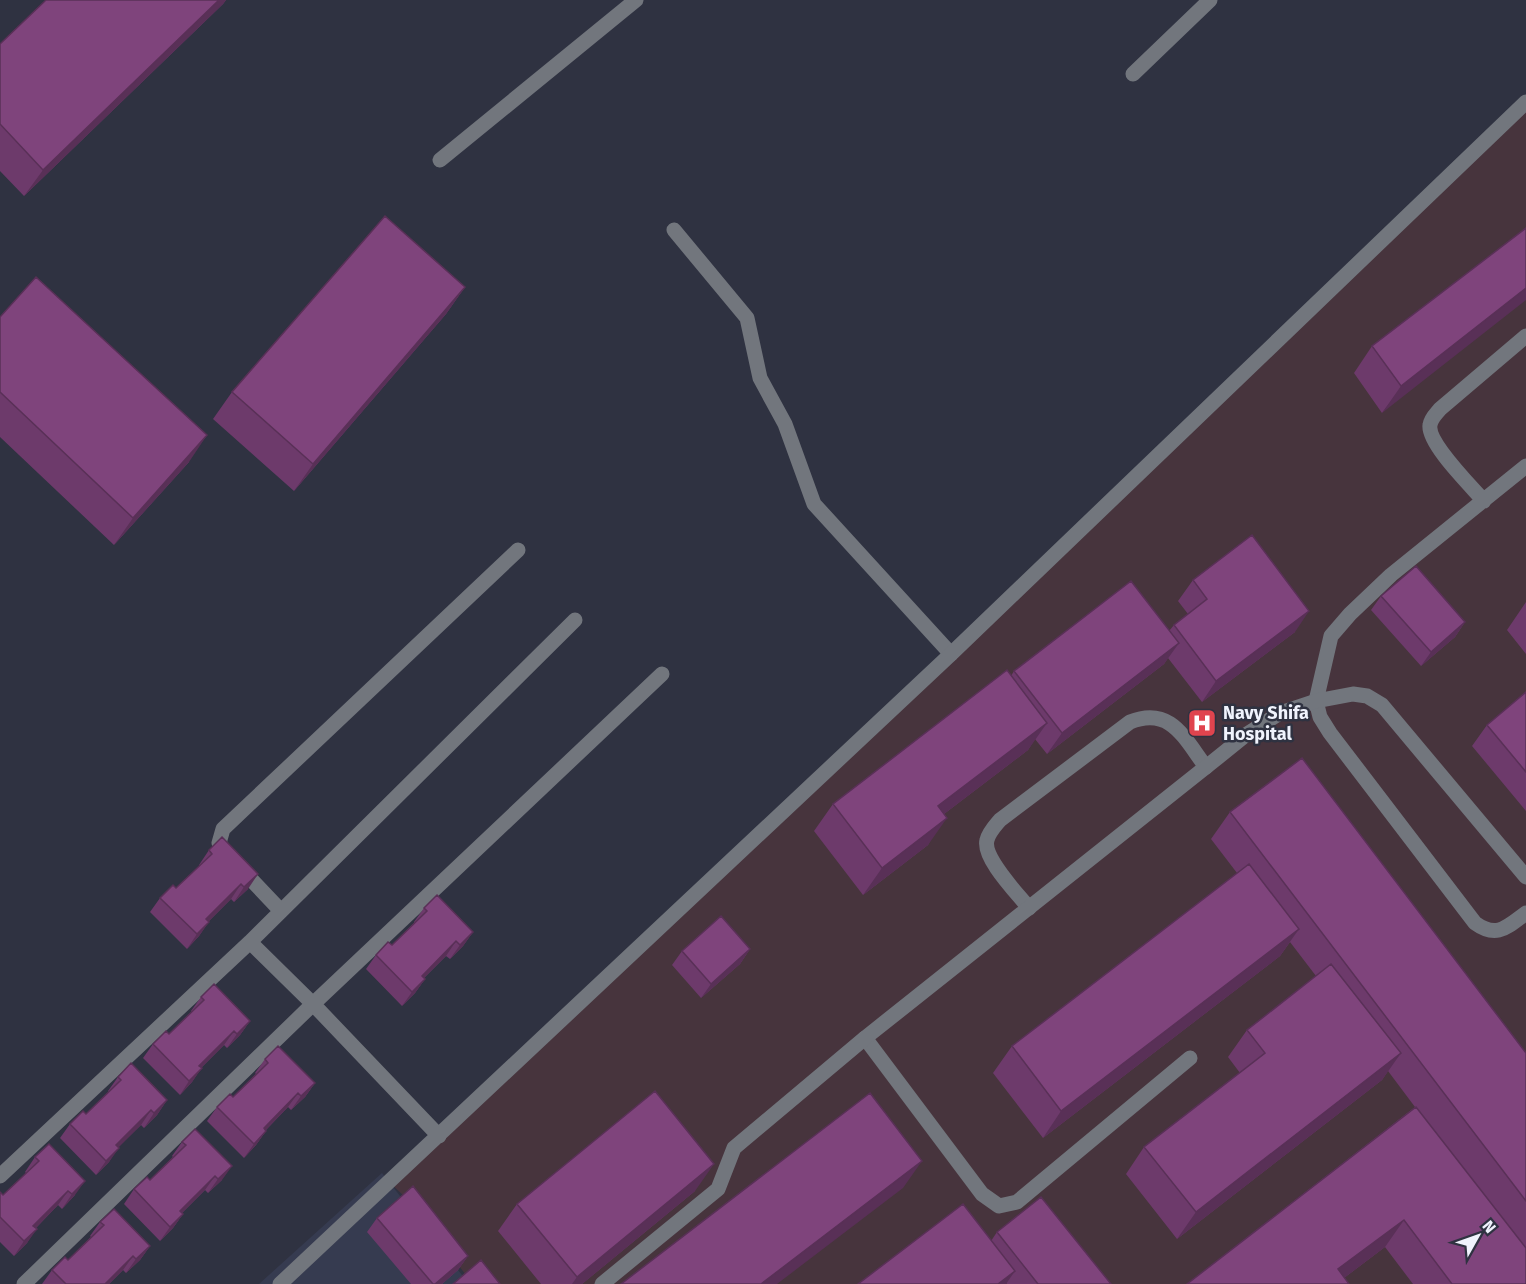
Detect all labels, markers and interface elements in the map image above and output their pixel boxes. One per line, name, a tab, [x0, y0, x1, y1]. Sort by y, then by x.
place label: Navy Shifa Hospital	[1223, 702, 1309, 745]
hospital icon: Navy Shifa Hospital	[1186, 707, 1218, 739]
north arrow	[1448, 1206, 1508, 1266]
text: N	[1478, 1217, 1500, 1237]

